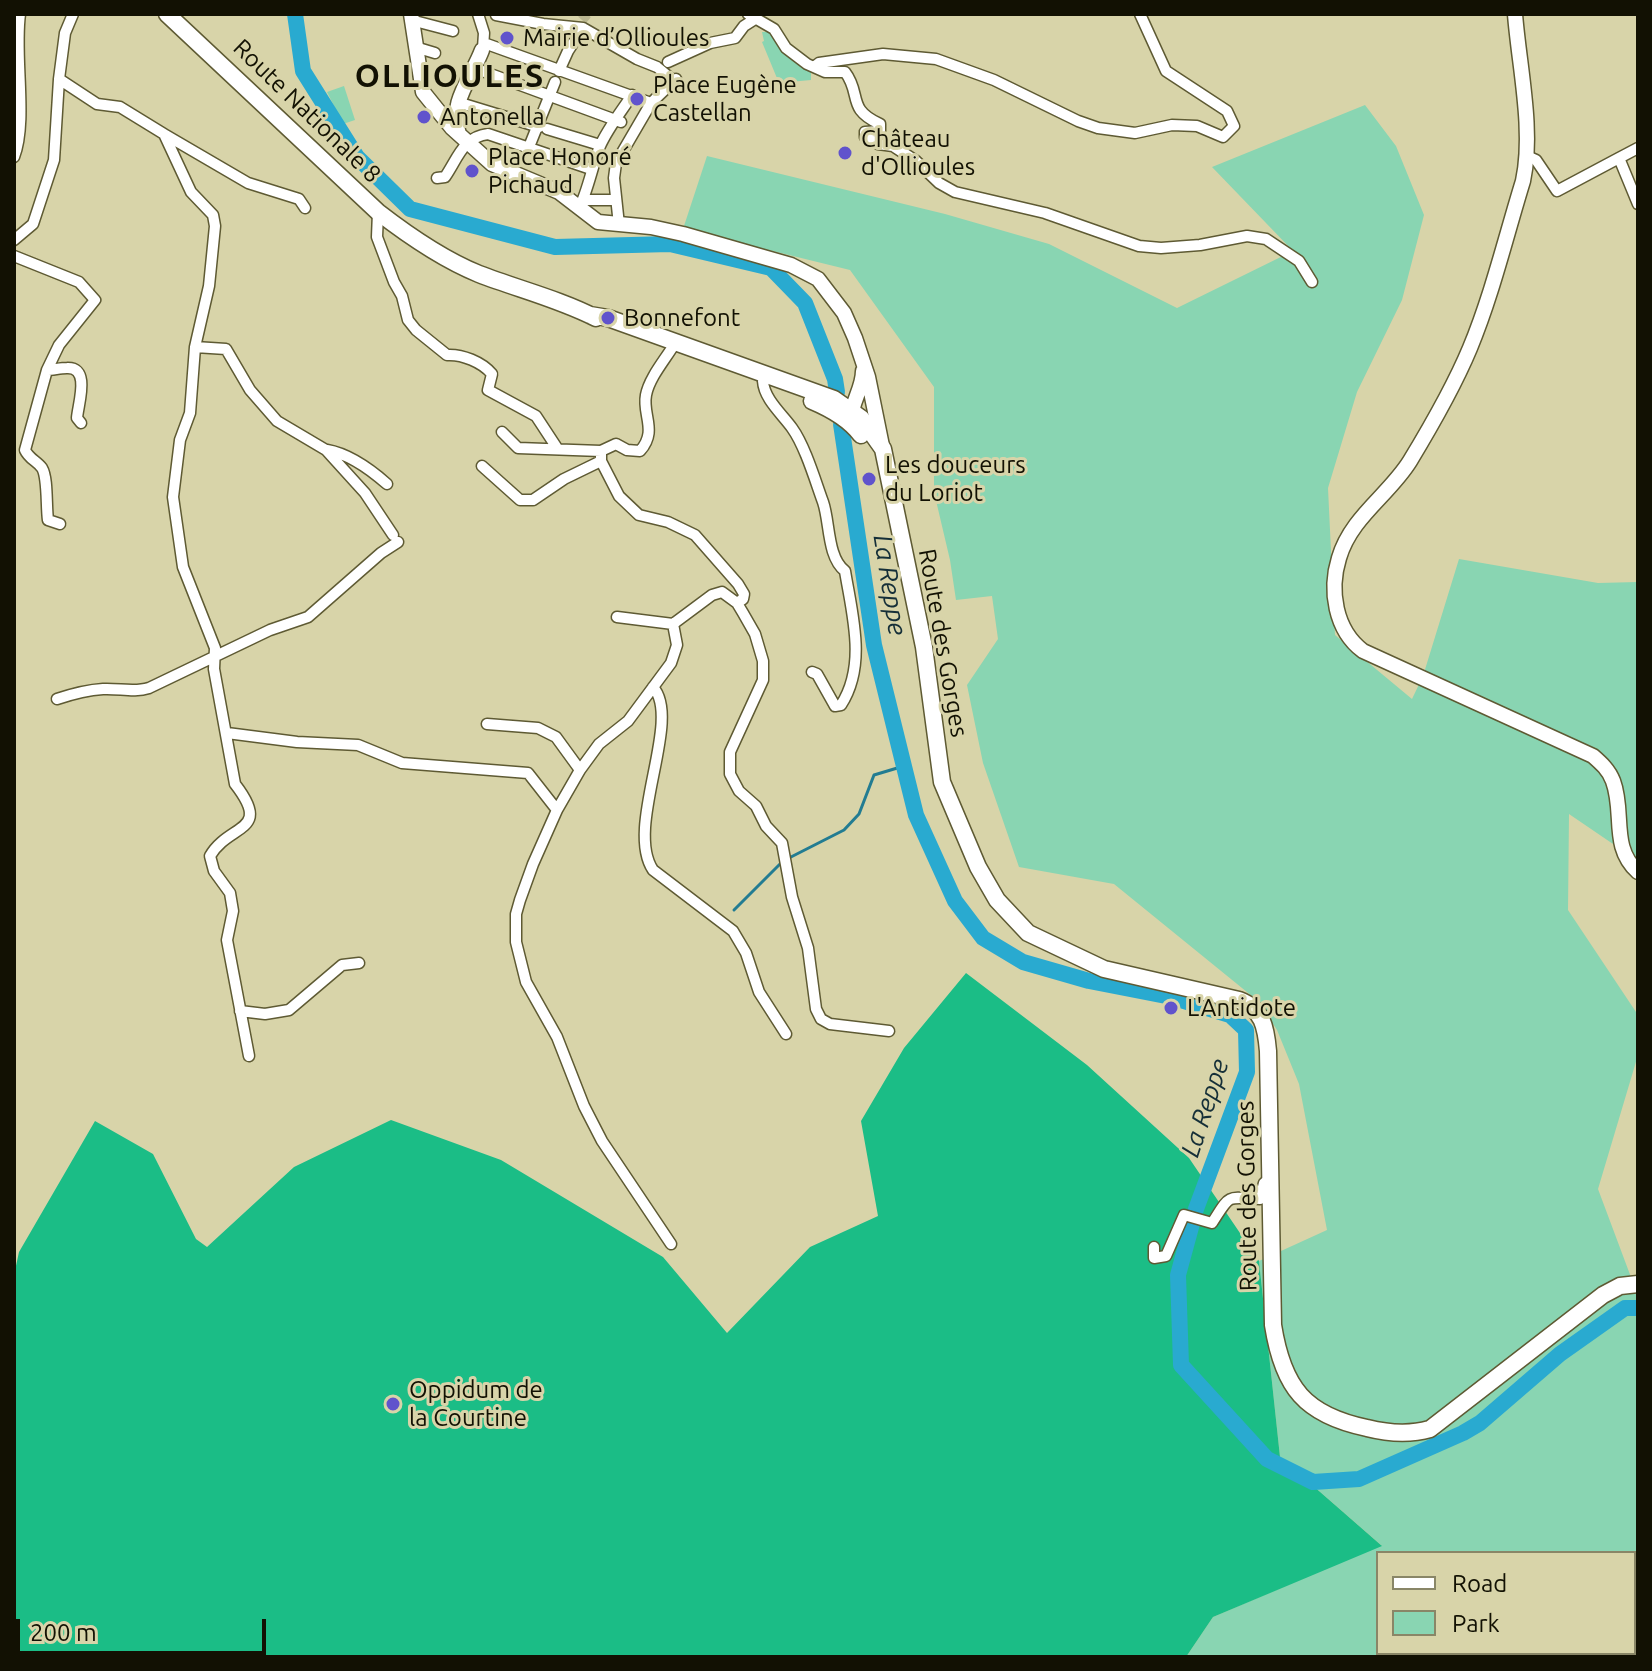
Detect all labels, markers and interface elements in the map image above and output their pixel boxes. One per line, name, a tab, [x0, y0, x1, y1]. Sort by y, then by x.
place label: Mairie d’Ollioules	[523, 24, 709, 52]
marker: Mairie d’Ollioules	[498, 29, 516, 47]
street label: Route Nationale 8	[227, 33, 387, 189]
district label: OLLIOULES	[355, 57, 545, 95]
place label: Place Eugène Castellan	[653, 71, 797, 127]
marker: Place Eugène Castellan	[628, 90, 646, 108]
place label: Antonella	[440, 103, 545, 131]
marker: Antonella	[415, 108, 433, 126]
place label: Château d'Ollioules	[861, 125, 975, 181]
place label: Place Honoré Pichaud	[488, 143, 632, 199]
marker: Château d'Ollioules	[836, 144, 854, 162]
marker: Place Honoré Pichaud	[463, 162, 481, 180]
place label: Bonnefont	[624, 304, 740, 332]
marker: Bonnefont	[599, 309, 617, 327]
place label: Les douceurs du Loriot	[885, 451, 1026, 507]
marker: Les douceurs du Loriot	[860, 470, 878, 488]
water label: La Reppe	[867, 533, 913, 637]
street label: Route des Gorges	[912, 547, 974, 739]
place label: L'Antidote	[1187, 994, 1296, 1022]
marker: L'Antidote	[1162, 999, 1180, 1017]
water label: La Reppe	[1175, 1055, 1235, 1161]
street label: Route des Gorges	[1231, 1101, 1263, 1291]
place label: Oppidum de la Courtine	[409, 1376, 543, 1432]
marker: Oppidum de la Courtine	[384, 1395, 402, 1413]
legend	[1376, 1551, 1636, 1655]
text: Road	[1452, 1570, 1507, 1597]
scale bar	[20, 1603, 270, 1653]
text: Park	[1452, 1610, 1500, 1637]
text: 200 m	[30, 1619, 97, 1646]

